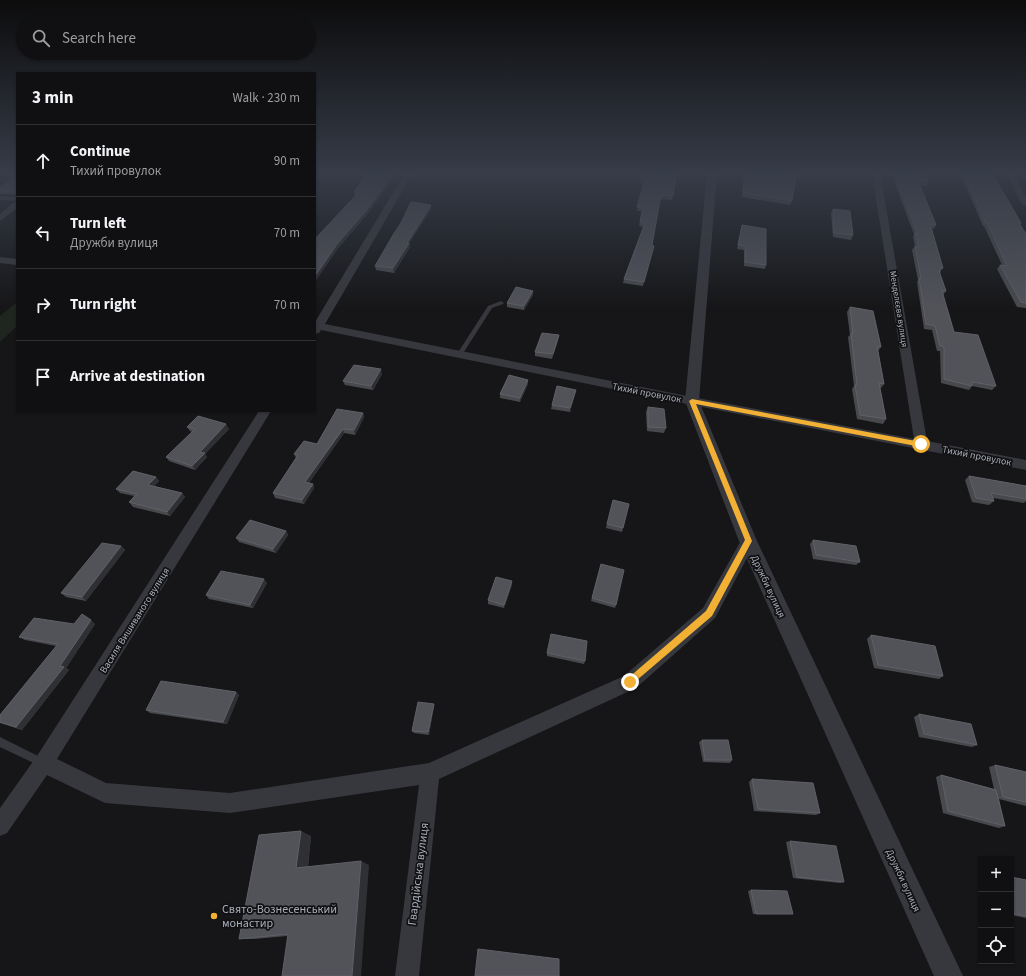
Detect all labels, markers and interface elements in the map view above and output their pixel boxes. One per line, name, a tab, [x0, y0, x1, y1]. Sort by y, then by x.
search box	[16, 16, 316, 60]
icon: search	[30, 27, 52, 49]
text: Search here	[62, 28, 136, 49]
text: 3 min	[32, 86, 73, 110]
text: Walk · 230 m	[232, 89, 300, 107]
text: Continue	[70, 141, 130, 162]
icon: ahead	[32, 150, 54, 172]
text: 90 m	[274, 152, 300, 170]
text: Тихий провулок	[70, 162, 161, 180]
text: Turn left	[70, 213, 126, 234]
icon: left	[32, 222, 54, 244]
text: 70 m	[274, 224, 300, 242]
text: Дружби вулиця	[70, 234, 158, 252]
street label: Менделєєва вулиця	[886, 270, 911, 348]
icon: right	[32, 294, 54, 316]
text: Turn right	[70, 294, 136, 315]
text: 70 m	[274, 296, 300, 314]
icon: arrive	[32, 366, 54, 388]
text: Arrive at destination	[70, 366, 205, 387]
street label: Тихий провулок	[611, 379, 683, 407]
route start	[912, 435, 930, 453]
street label: Тихий провулок	[941, 442, 1013, 470]
street label: Дружби вулиця	[747, 553, 789, 620]
street label: Василя Вишиваного вулиця	[97, 565, 173, 676]
route end	[621, 673, 639, 691]
street label: Гвардійська вулиця	[404, 822, 433, 926]
street label: Дружби вулиця	[882, 847, 924, 914]
map controls	[978, 856, 1014, 964]
button: +	[978, 856, 1014, 892]
button: −	[978, 892, 1014, 928]
place label: Cвято-Вознесенський монастир	[222, 901, 337, 932]
marker: Cвято-Вознесенський монастир	[209, 911, 219, 921]
button: locate	[978, 928, 1014, 964]

